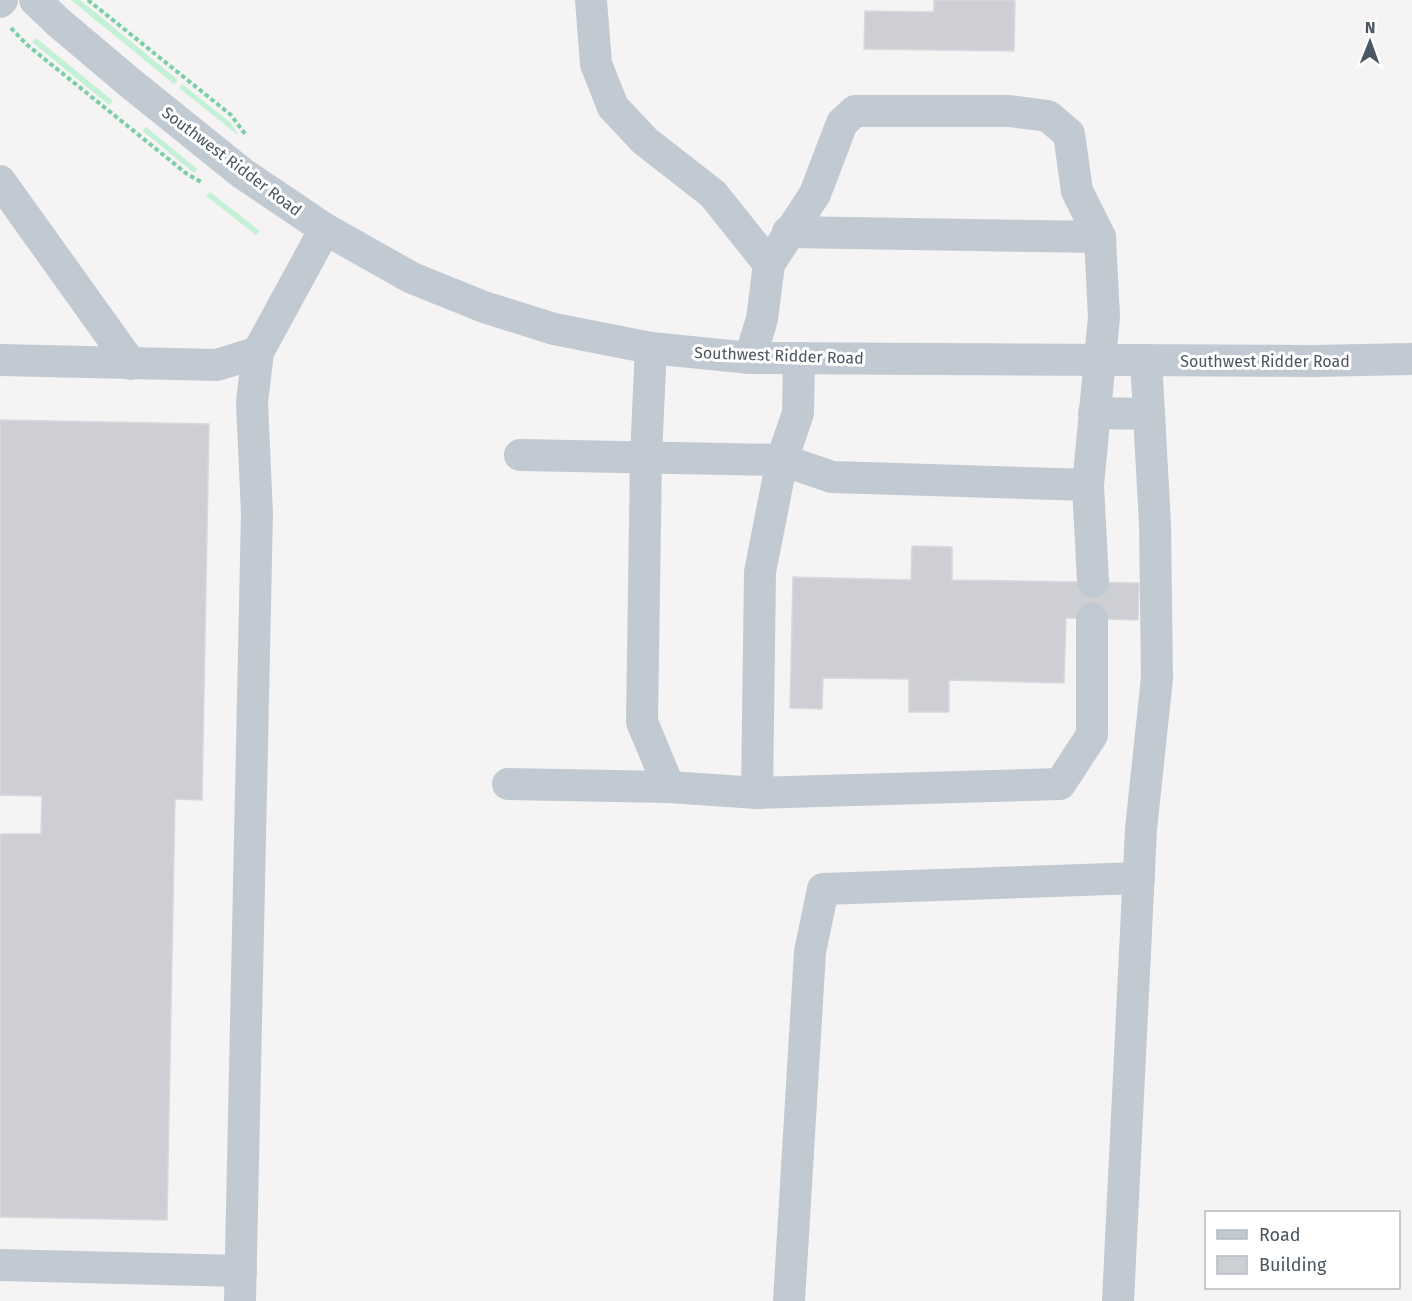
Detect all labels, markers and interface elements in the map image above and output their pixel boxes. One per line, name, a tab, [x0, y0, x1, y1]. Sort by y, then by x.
north arrow	[1340, 12, 1400, 72]
text: N	[1365, 18, 1376, 37]
street label: Southwest Ridder Road	[158, 103, 305, 220]
street label: Southwest Ridder Road	[694, 343, 864, 368]
street label: Southwest Ridder Road	[1180, 352, 1350, 371]
legend	[1205, 1211, 1400, 1289]
text: Road	[1259, 1224, 1301, 1246]
text: Building	[1259, 1254, 1327, 1276]

